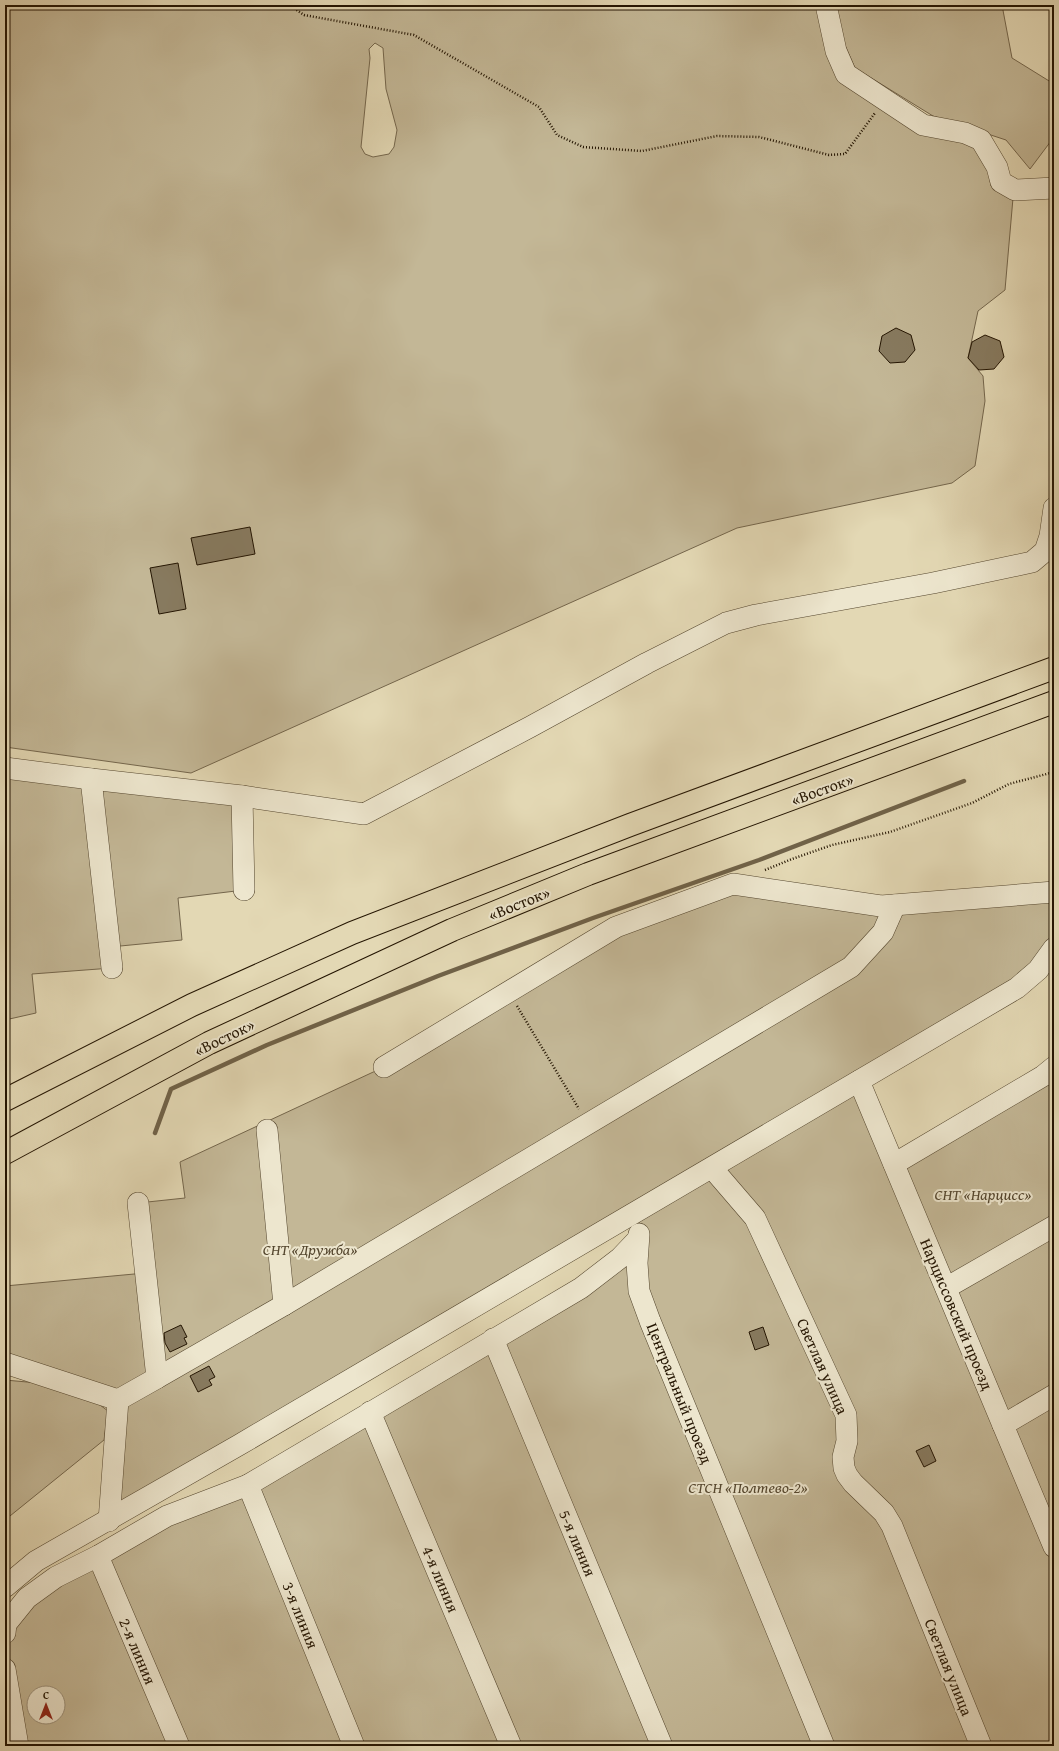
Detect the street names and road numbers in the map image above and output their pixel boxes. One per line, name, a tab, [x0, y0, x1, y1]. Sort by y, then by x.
street label: «Восток»	[788, 767, 856, 811]
street label: «Восток»	[485, 880, 553, 926]
street label: «Восток»	[190, 1012, 258, 1062]
street label: Нарциссовский проезд	[914, 1234, 1000, 1394]
street label: Светлая улица	[791, 1314, 855, 1418]
street label: Центральный проезд	[641, 1319, 719, 1467]
street label: 5-я линия	[553, 1506, 603, 1580]
street label: 4-я линия	[416, 1542, 466, 1616]
street label: 3-я линия	[277, 1578, 325, 1652]
street label: 2-я линия	[113, 1614, 163, 1688]
street label: Светлая улица	[919, 1615, 980, 1720]

